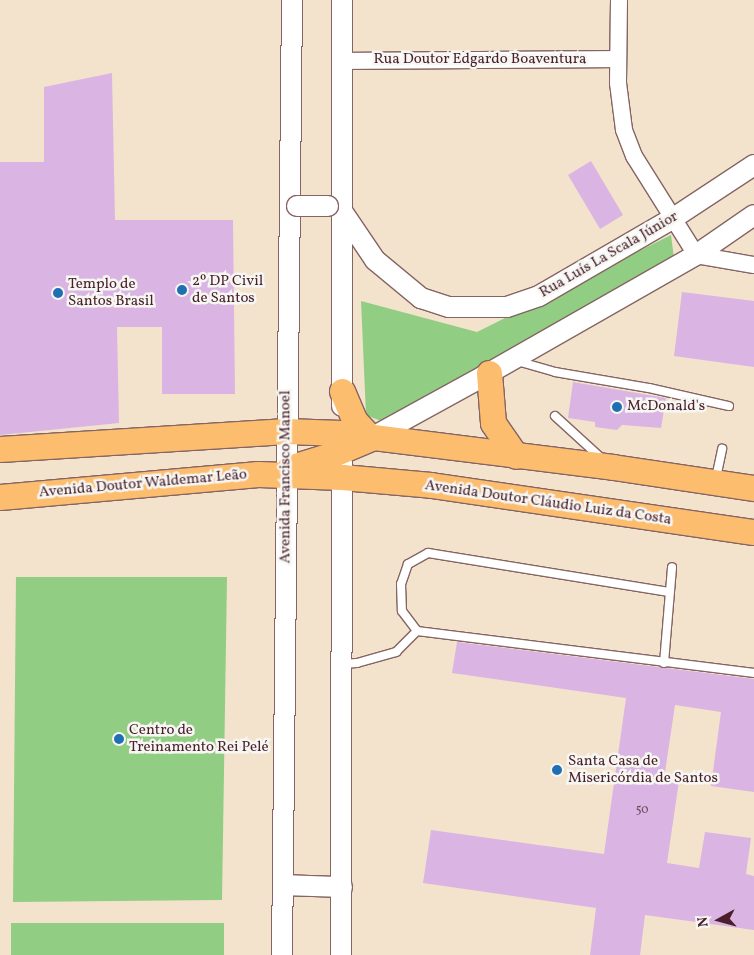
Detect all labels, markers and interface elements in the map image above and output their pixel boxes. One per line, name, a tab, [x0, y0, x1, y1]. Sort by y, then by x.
street label: Rua Doutor Edgardo Boaventura	[374, 51, 586, 69]
street label: Rua Luís La Scala Júnior	[536, 208, 682, 302]
place label: 2º DP Civil de Santos	[192, 272, 263, 307]
place label: Templo de Santos Brasil	[68, 275, 154, 310]
marker: 2º DP Civil de Santos	[176, 284, 188, 296]
marker: Templo de Santos Brasil	[52, 287, 64, 299]
street label: Avenida Francisco Manoel	[277, 391, 295, 563]
place label: McDonald's	[627, 398, 705, 416]
marker: McDonald's	[611, 401, 623, 413]
street label: Avenida Doutor Waldemar Leão	[38, 466, 248, 502]
street label: Avenida Doutor Cláudio Luiz da Costa	[424, 477, 672, 529]
place label: Centro de Treinamento Rei Pelé	[129, 721, 269, 756]
marker: Centro de Treinamento Rei Pelé	[113, 733, 125, 745]
place label: Santa Casa de Misericórdia de Santos	[568, 752, 718, 787]
marker: Santa Casa de Misericórdia de Santos	[550, 763, 564, 777]
house number: 50	[636, 804, 648, 818]
north arrow	[694, 895, 744, 945]
text: N	[694, 916, 714, 928]

